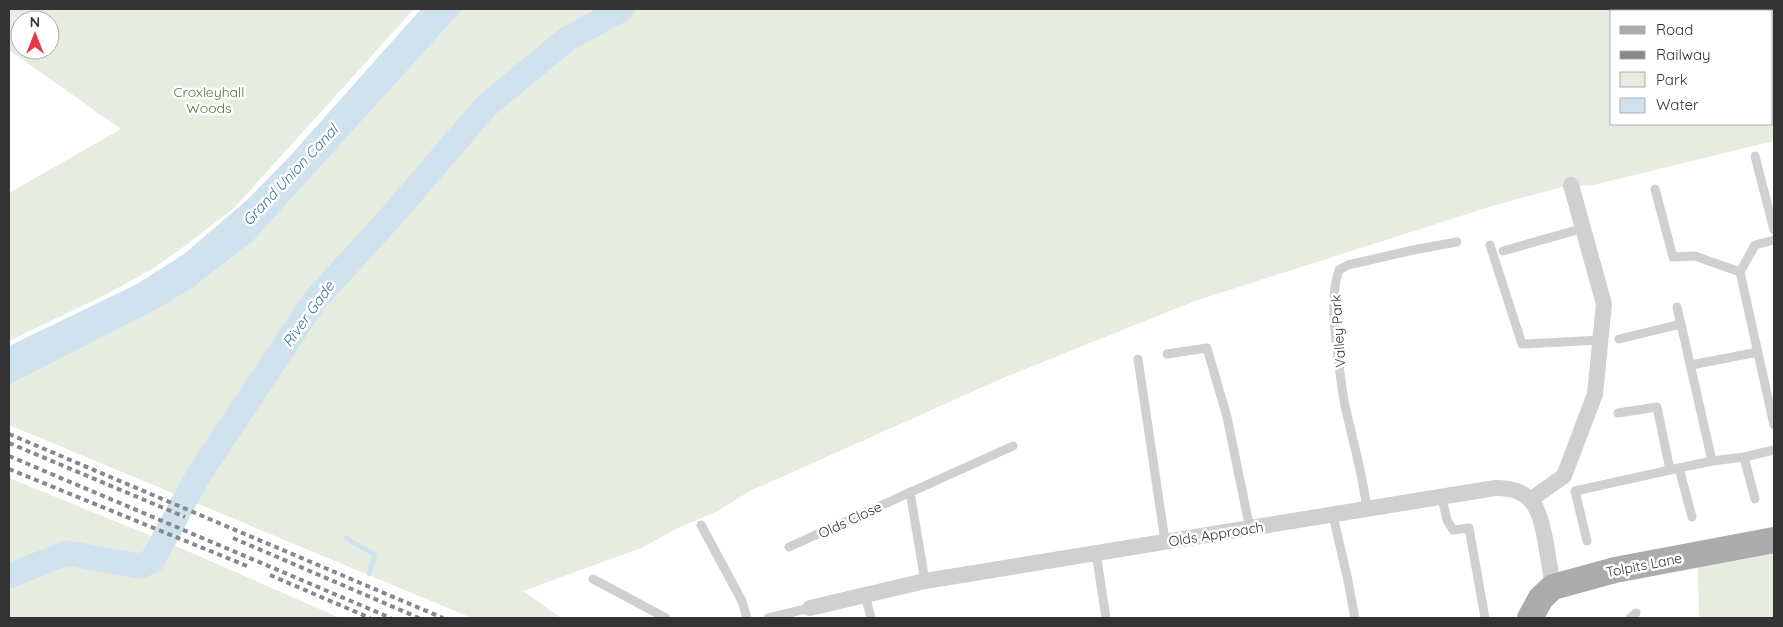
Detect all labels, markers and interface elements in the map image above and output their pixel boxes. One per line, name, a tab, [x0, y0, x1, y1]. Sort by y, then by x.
north arrow	[10, 10, 60, 60]
legend	[1610, 10, 1773, 125]
text: N	[30, 13, 40, 31]
text: Road	[1656, 20, 1693, 39]
text: Railway	[1656, 45, 1711, 64]
text: Park	[1656, 70, 1688, 89]
park label: Croxleyhall Woods	[173, 83, 245, 117]
text: Water	[1656, 95, 1699, 114]
water label: Grand Union Canal	[238, 119, 343, 230]
water label: River Gade	[278, 277, 339, 351]
street label: Valley Park	[1326, 294, 1350, 368]
street label: Olds Close	[815, 497, 885, 542]
street label: Olds Approach	[1167, 518, 1265, 550]
street label: Tolpits Lane	[1604, 549, 1684, 581]

